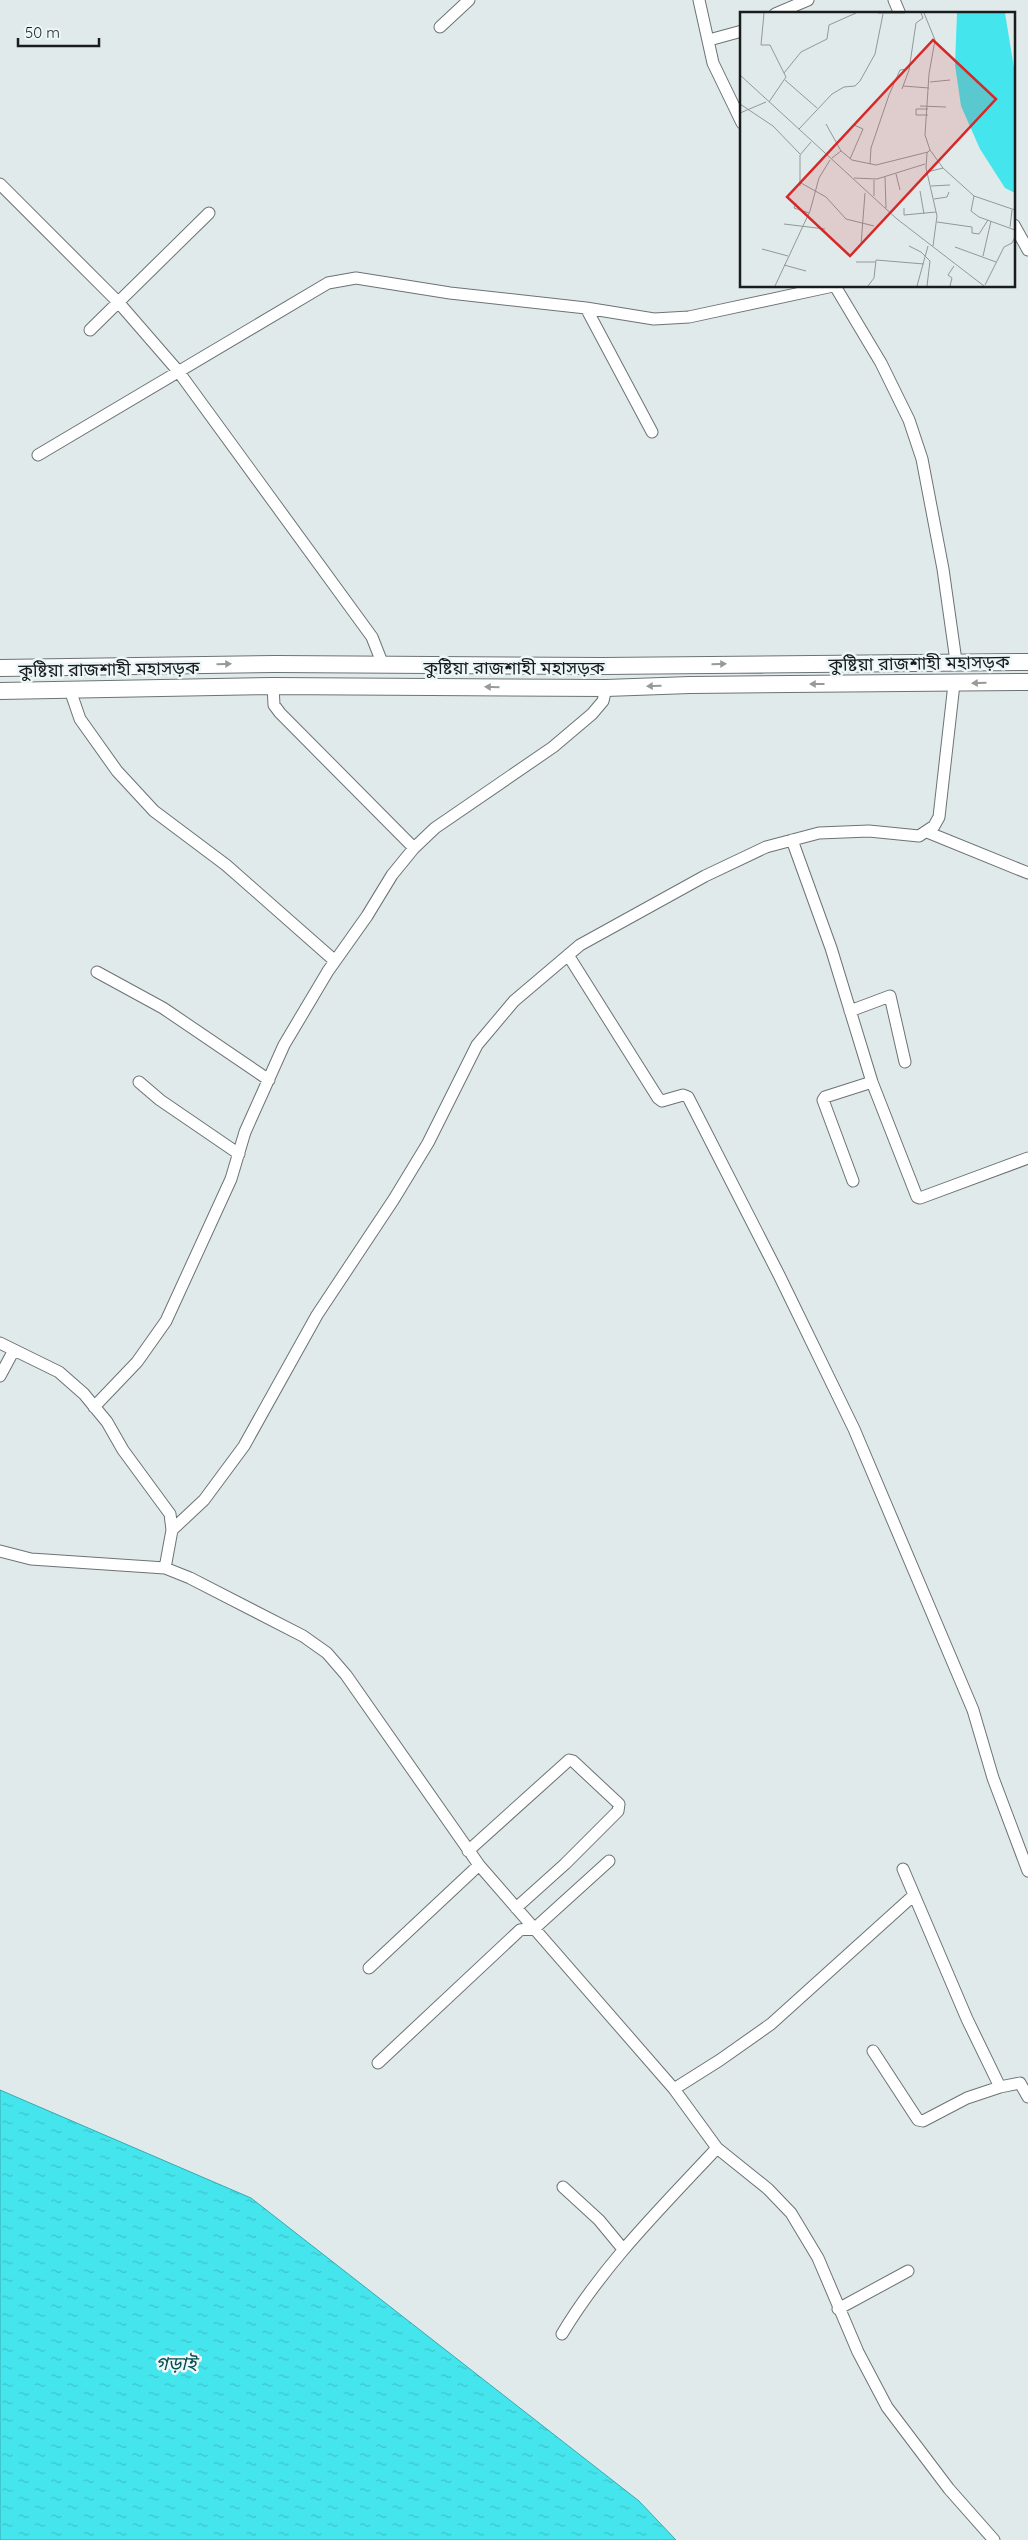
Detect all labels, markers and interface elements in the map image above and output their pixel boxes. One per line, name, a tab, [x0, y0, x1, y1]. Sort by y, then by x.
inset map	[740, 12, 1016, 288]
scale bar	[18, 15, 99, 47]
text: 50 m	[25, 23, 60, 42]
street label: কুষ্টিয়া রাজশাহী মহাসড়ক	[827, 650, 1010, 676]
street label: কুষ্টিয়া রাজশাহী মহাসড়ক	[17, 656, 200, 682]
street label: কুষ্টিয়া রাজশাহী মহাসড়ক	[422, 656, 605, 679]
one-way arrow	[216, 660, 232, 668]
one-way arrow	[711, 660, 727, 668]
one-way arrow	[971, 679, 987, 687]
one-way arrow	[809, 680, 825, 688]
one-way arrow	[484, 683, 500, 691]
one-way arrow	[646, 683, 662, 691]
water label: গড়াই	[155, 2351, 200, 2375]

